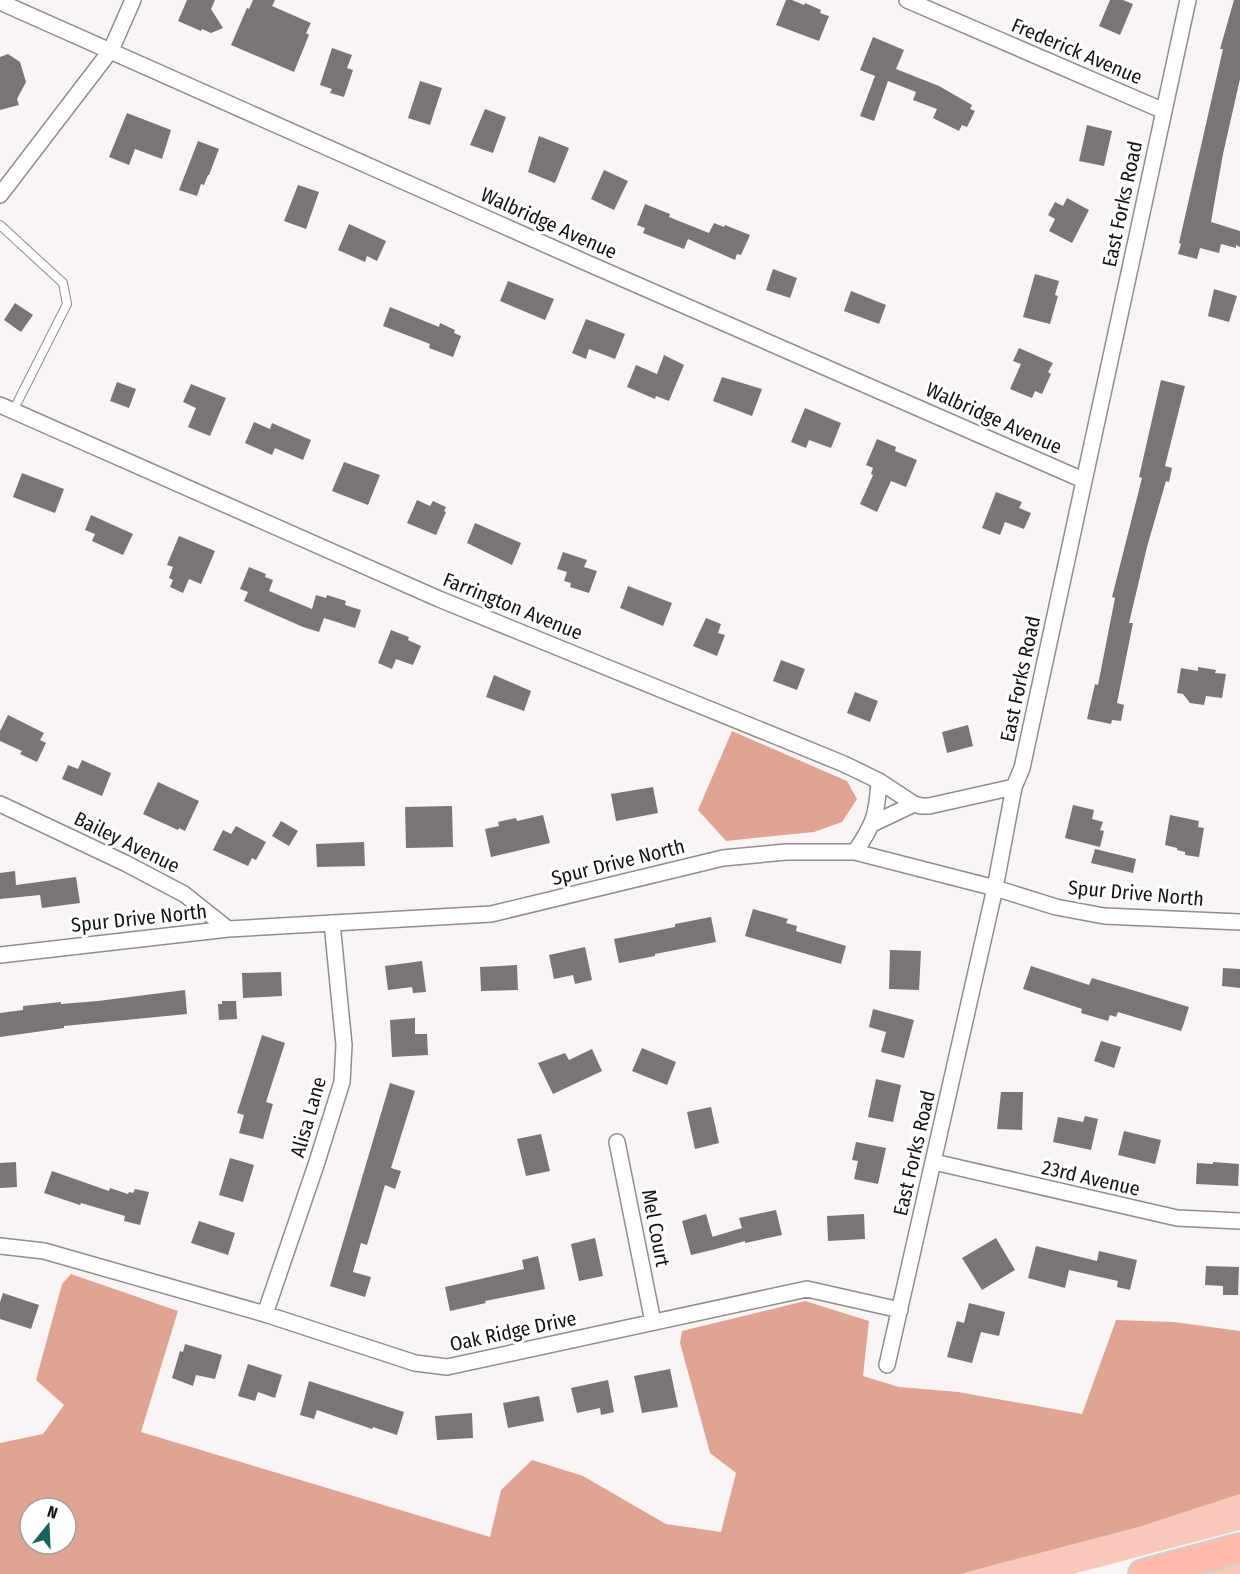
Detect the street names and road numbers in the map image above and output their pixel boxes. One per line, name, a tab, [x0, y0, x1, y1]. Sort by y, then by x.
street label: Frederick Avenue	[1008, 13, 1146, 89]
street label: East Forks Road	[1097, 139, 1147, 269]
street label: Walbridge Avenue	[477, 182, 621, 264]
street label: Walbridge Avenue	[922, 377, 1066, 459]
street label: Farrington Avenue	[440, 567, 586, 645]
street label: East Forks Road	[995, 614, 1045, 744]
street label: Bailey Avenue	[70, 806, 184, 878]
street label: Spur Drive North	[549, 834, 687, 890]
street label: Spur Drive North	[1067, 875, 1205, 911]
street label: Spur Drive North	[70, 899, 208, 937]
street label: Alisa Lane	[285, 1074, 331, 1160]
street label: East Forks Road	[888, 1088, 940, 1218]
street label: 23rd Avenue	[1040, 1155, 1142, 1201]
street label: Mel Court	[637, 1187, 675, 1269]
street label: Oak Ridge Drive	[447, 1306, 579, 1356]

